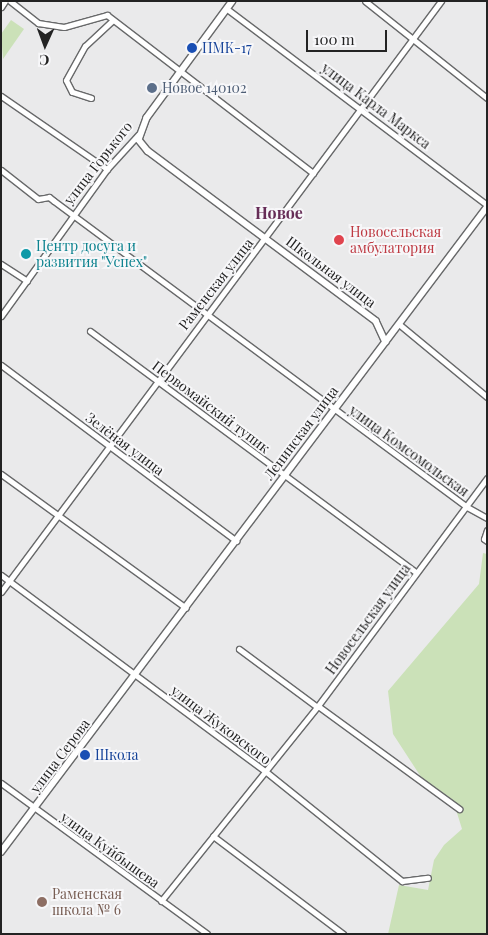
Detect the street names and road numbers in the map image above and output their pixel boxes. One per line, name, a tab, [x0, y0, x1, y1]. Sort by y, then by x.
street label: улица Карла Маркса	[318, 60, 434, 152]
street label: улица Горького	[60, 118, 136, 208]
street label: Школьная улица	[283, 233, 379, 311]
street label: Раменская улица	[175, 235, 257, 333]
street label: Первомайский тупик	[149, 357, 273, 457]
street label: Ленинская улица	[260, 383, 342, 483]
street label: улица Комсомольская	[346, 402, 472, 500]
street label: Зелёная улица	[83, 409, 167, 479]
street label: Новосельская улица	[322, 560, 414, 678]
street label: улица Жуковского	[168, 682, 274, 768]
street label: улица Серова	[27, 716, 93, 796]
street label: улица Куйбышева	[57, 809, 163, 891]

